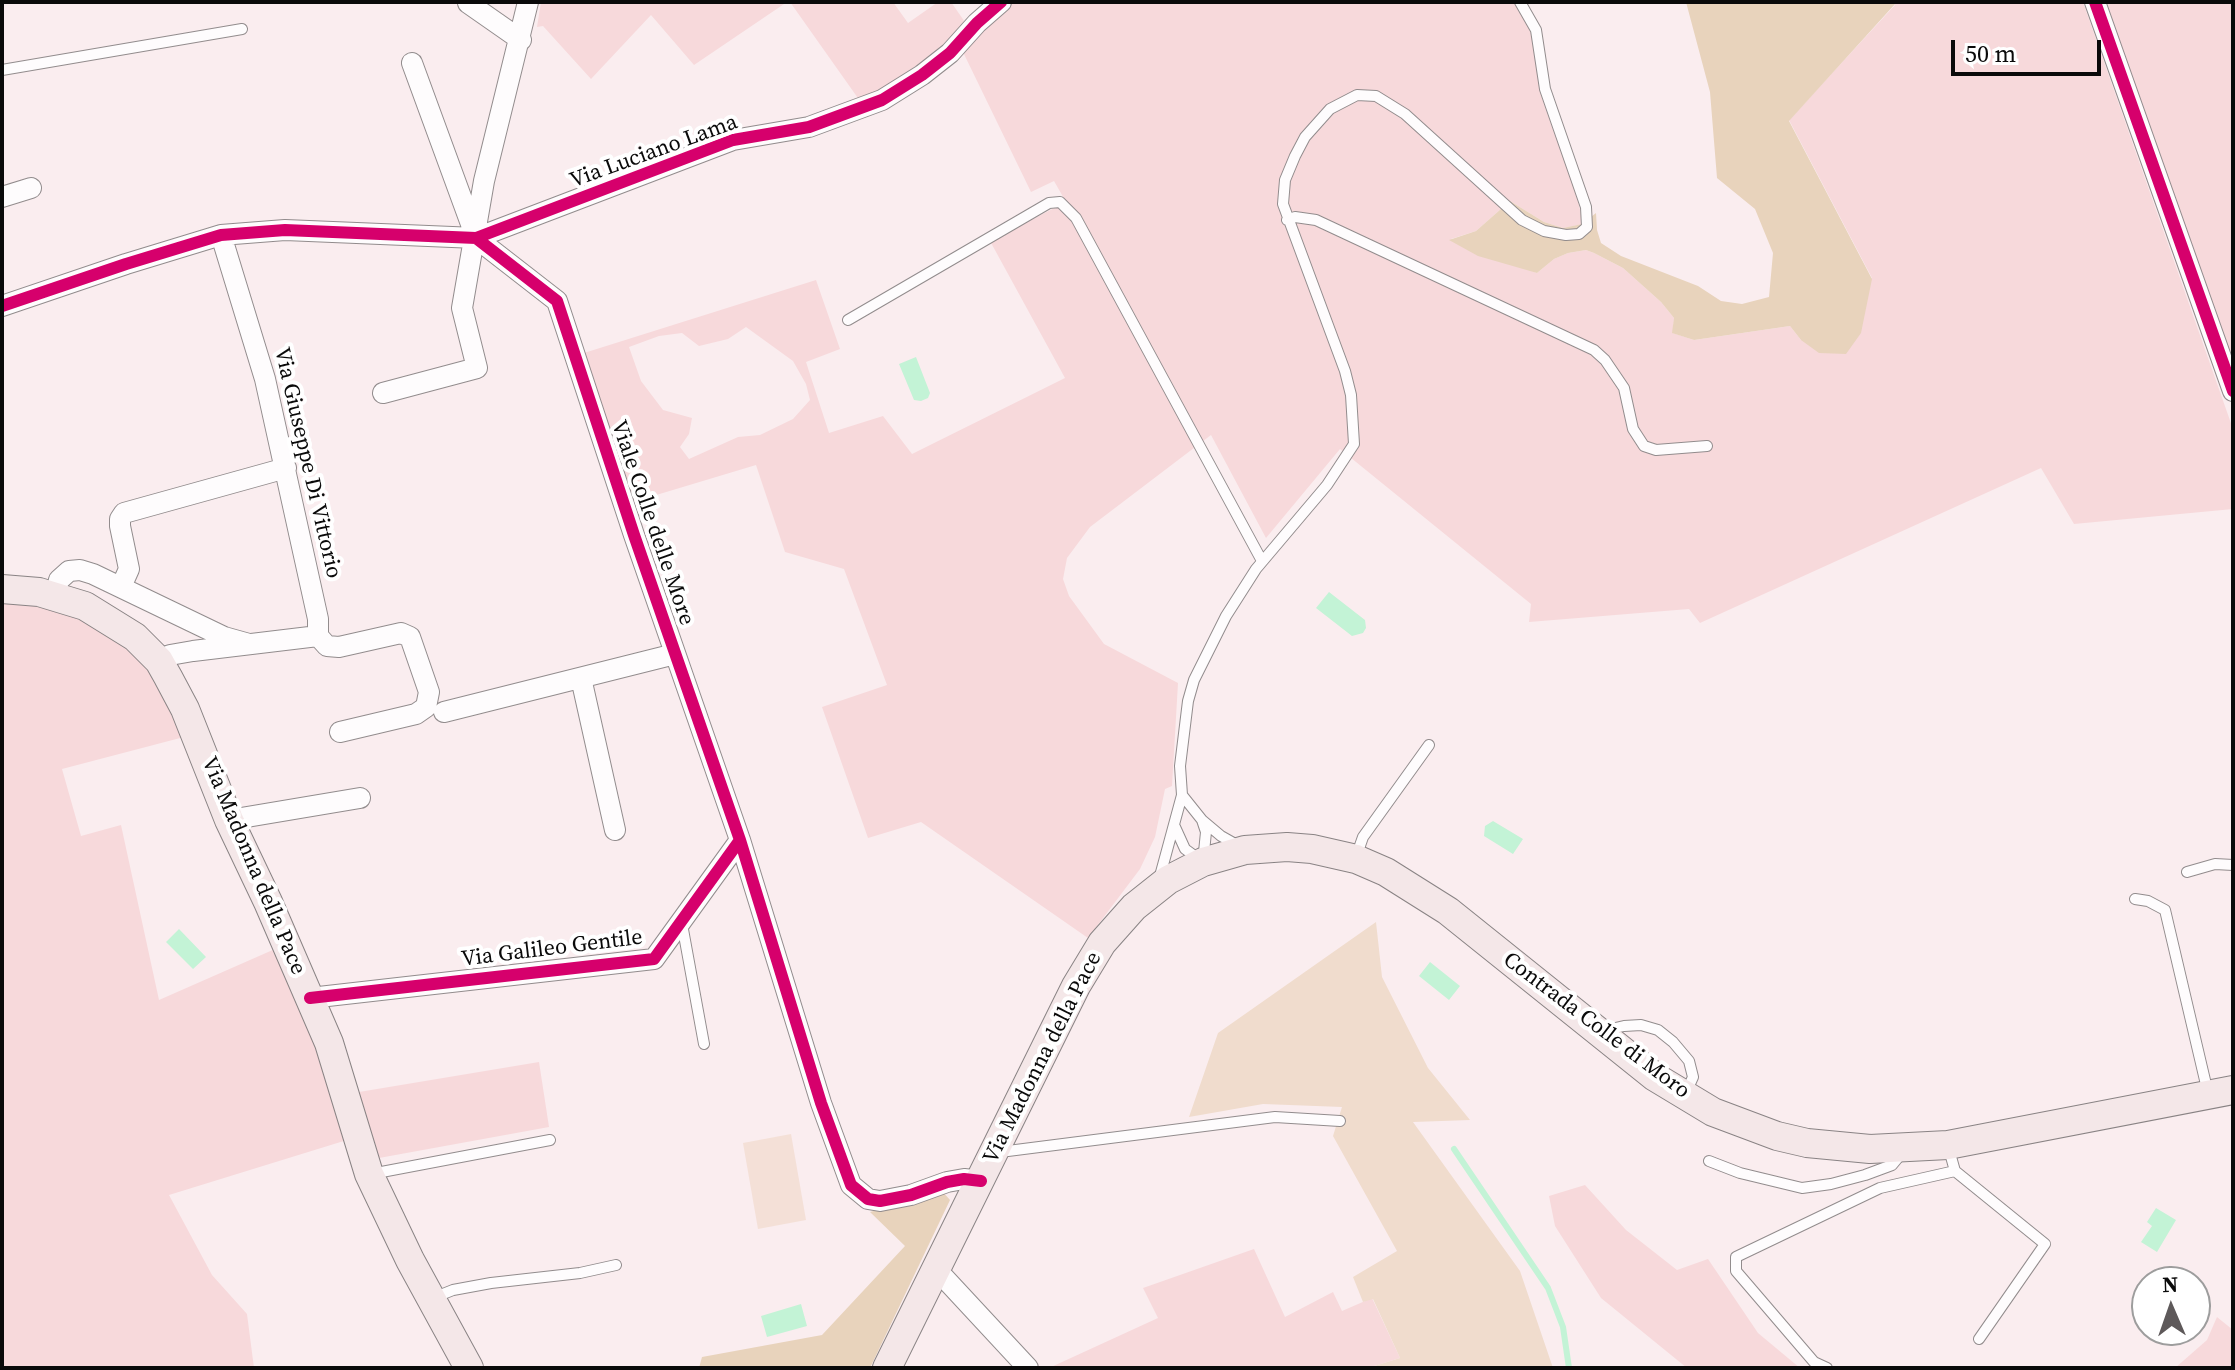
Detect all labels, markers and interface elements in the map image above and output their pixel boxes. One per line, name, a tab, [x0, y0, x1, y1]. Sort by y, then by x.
scale bar	[1955, 24, 2105, 74]
text: 50 m	[1965, 37, 2016, 70]
street label: Via Luciano Lama	[567, 109, 741, 195]
street label: Via Giuseppe Di Vittorio	[268, 345, 346, 581]
street label: Viale Colle delle More	[605, 417, 699, 629]
street label: Via Madonna della Pace	[195, 753, 311, 979]
street label: Via Galileo Gentile	[460, 925, 644, 973]
street label: Contrada Colle di Moro	[1497, 947, 1695, 1105]
street label: Via Madonna della Pace	[978, 948, 1108, 1168]
north arrow	[2131, 1266, 2211, 1346]
text: N	[2162, 1269, 2179, 1299]

